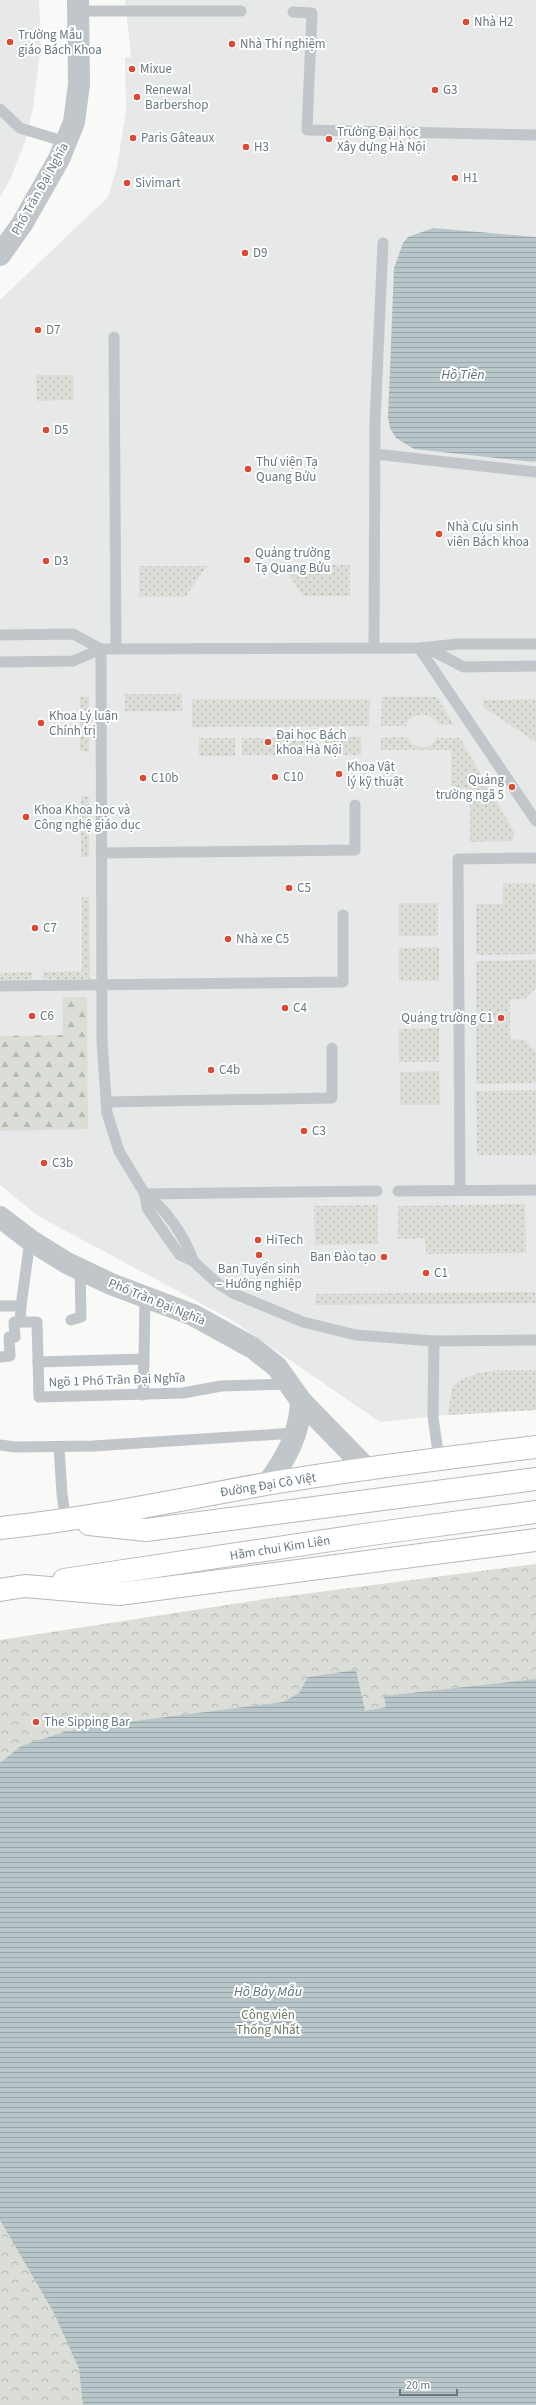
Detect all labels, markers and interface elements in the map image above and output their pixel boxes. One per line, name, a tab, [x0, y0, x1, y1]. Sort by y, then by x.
place label: Nhà H2	[474, 13, 514, 31]
marker: Nhà H2	[461, 17, 471, 27]
place label: Trường Mẫu giáo Bách Khoa	[18, 26, 102, 59]
place label: Nhà Thí nghiệm	[240, 35, 326, 53]
marker: Trường Mẫu giáo Bách Khoa	[5, 37, 15, 47]
marker: Nhà Thí nghiệm	[227, 39, 237, 49]
place label: Mixue	[140, 60, 172, 78]
marker: Mixue	[127, 64, 137, 74]
place label: Renewal Barbershop	[145, 81, 209, 114]
place label: G3	[443, 81, 457, 99]
marker: G3	[430, 85, 440, 95]
marker: Renewal Barbershop	[132, 92, 142, 102]
place label: Trường Đại học Xây dựng Hà Nội	[337, 123, 426, 156]
place label: Paris Gâteaux	[141, 129, 215, 147]
marker: Paris Gâteaux	[128, 133, 138, 143]
marker: Trường Đại học Xây dựng Hà Nội	[324, 134, 334, 144]
place label: H3	[254, 138, 269, 156]
street label: Phố Trần Đại Nghĩa	[7, 139, 73, 239]
marker: H3	[241, 142, 251, 152]
place label: H1	[463, 169, 478, 187]
marker: H1	[450, 173, 460, 183]
place label: Sivimart	[135, 174, 181, 192]
marker: Sivimart	[122, 178, 132, 188]
place label: D9	[253, 244, 267, 262]
marker: D9	[240, 248, 250, 258]
place label: D7	[46, 321, 60, 339]
marker: D7	[33, 325, 43, 335]
water label: Hồ Tiền	[441, 365, 485, 385]
place label: D5	[54, 421, 68, 439]
marker: D5	[41, 425, 51, 435]
place label: Thư viện Tạ Quang Bửu	[256, 453, 318, 486]
marker: Thư viện Tạ Quang Bửu	[243, 464, 253, 474]
place label: Nhà Cựu sinh viên Bách khoa	[447, 518, 529, 551]
marker: Nhà Cựu sinh viên Bách khoa	[434, 529, 444, 539]
place label: Quảng trường Tạ Quang Bửu	[255, 544, 331, 577]
place label: D3	[54, 552, 68, 570]
marker: Quảng trường Tạ Quang Bửu	[242, 555, 252, 565]
marker: D3	[41, 556, 51, 566]
place label: Khoa Lý luận Chính trị	[49, 707, 118, 740]
marker: Khoa Lý luận Chính trị	[36, 718, 46, 728]
place label: Đại học Bách khoa Hà Nội	[276, 726, 346, 759]
marker: Đại học Bách khoa Hà Nội	[263, 737, 273, 747]
place label: Khoa Vật lý kỹ thuật	[347, 758, 404, 791]
place label: C10	[283, 768, 303, 786]
place label: C10b	[151, 769, 179, 787]
marker: Khoa Vật lý kỹ thuật	[334, 769, 344, 779]
place label: Quảng trường ngã 5	[436, 771, 504, 804]
marker: C10	[270, 772, 280, 782]
marker: C10b	[138, 773, 148, 783]
marker: Quảng trường ngã 5	[507, 782, 517, 792]
place label: Khoa Khoa học và Công nghệ giáo dục	[34, 801, 141, 834]
marker: Khoa Khoa học và Công nghệ giáo dục	[21, 812, 31, 822]
place label: C5	[297, 879, 311, 897]
marker: C5	[284, 883, 294, 893]
place label: C7	[43, 919, 57, 937]
marker: C7	[30, 923, 40, 933]
place label: Nhà xe C5	[236, 930, 289, 948]
marker: Nhà xe C5	[223, 934, 233, 944]
place label: C4	[293, 999, 307, 1017]
marker: C4	[280, 1003, 290, 1013]
place label: C6	[40, 1007, 54, 1025]
place label: Quảng trường C1	[401, 1009, 493, 1027]
marker: C6	[27, 1011, 37, 1021]
marker: Quảng trường C1	[496, 1013, 506, 1023]
place label: C4b	[219, 1061, 240, 1079]
marker: C4b	[206, 1065, 216, 1075]
place label: C3	[312, 1122, 326, 1140]
marker: C3	[299, 1126, 309, 1136]
place label: C3b	[52, 1154, 73, 1172]
marker: C3b	[39, 1158, 49, 1168]
place label: HiTech	[266, 1231, 303, 1249]
marker: HiTech	[253, 1235, 263, 1245]
place label: Ban Đào tạo	[310, 1248, 376, 1266]
marker: Ban Tuyển sinh – Hướng nghiệp	[254, 1250, 264, 1260]
marker: Ban Đào tạo	[379, 1252, 389, 1262]
place label: Ban Tuyển sinh – Hướng nghiệp	[216, 1260, 302, 1293]
place label: C1	[434, 1264, 448, 1282]
marker: C1	[421, 1268, 431, 1278]
street label: Phố Trần Đại Nghĩa	[106, 1274, 208, 1330]
street label: Ngõ 1 Phố Trần Đại Nghĩa	[48, 1369, 186, 1391]
street label: Đường Đại Cồ Việt	[219, 1468, 318, 1501]
street label: Hầm chui Kim Liên	[228, 1531, 332, 1565]
place label: The Sipping Bar	[44, 1713, 130, 1731]
marker: The Sipping Bar	[31, 1717, 41, 1727]
water label: Hồ Bảy Mẫu	[234, 1982, 302, 2002]
park label: Công viên Thống Nhất	[236, 2006, 300, 2039]
scale bar	[400, 2371, 457, 2397]
text: 20 m	[406, 2377, 430, 2394]

